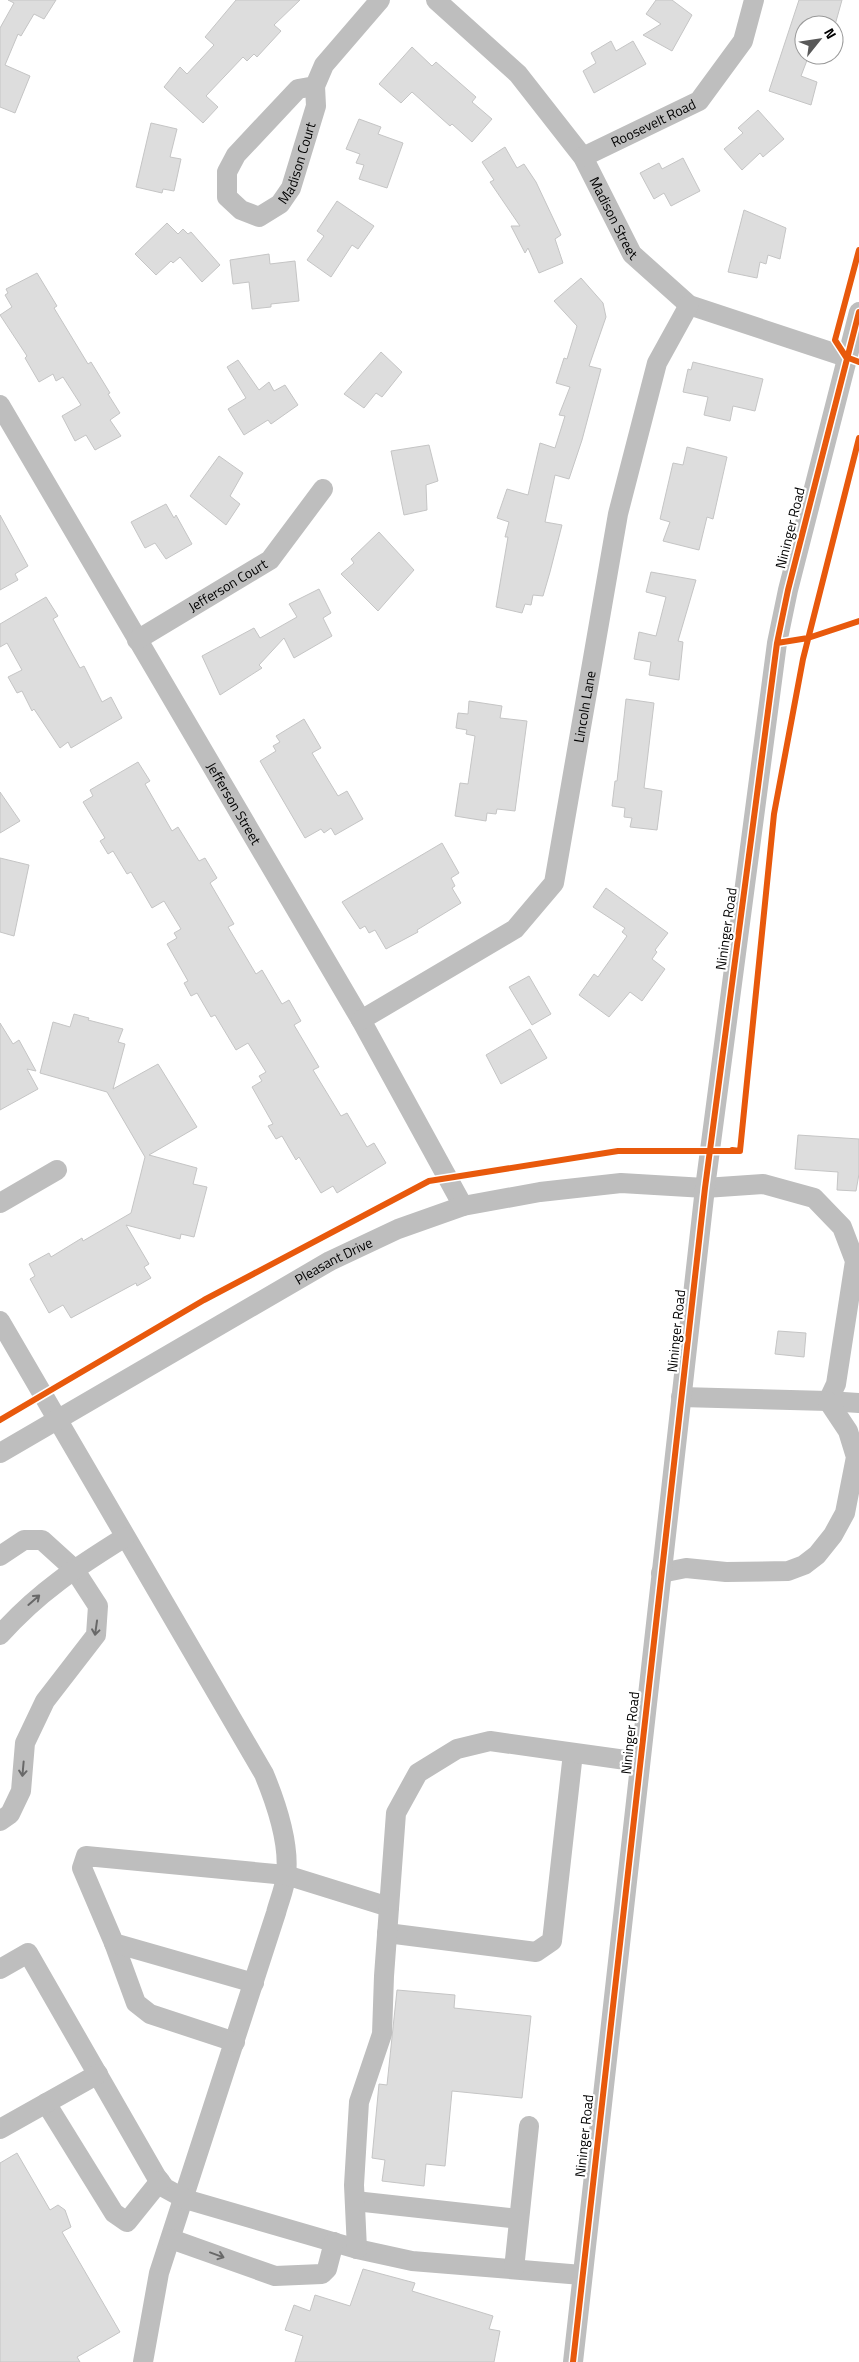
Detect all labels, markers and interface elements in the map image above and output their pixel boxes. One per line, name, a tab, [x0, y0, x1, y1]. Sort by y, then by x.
north arrow	[794, 15, 844, 65]
text: N	[819, 24, 842, 43]
street label: Roosevelt Road	[607, 93, 699, 152]
street label: Madison Court	[272, 119, 321, 208]
street label: Madison Street	[585, 173, 643, 264]
street label: Nininger Road	[769, 485, 810, 571]
street label: Jefferson Court	[184, 553, 271, 617]
street label: Lincoln Lane	[567, 669, 601, 744]
street label: Jefferson Street	[202, 758, 267, 849]
street label: Nininger Road	[709, 886, 742, 972]
street label: Pleasant Drive	[290, 1232, 376, 1289]
street label: Nininger Road	[661, 1289, 690, 1373]
one-way arrow	[27, 1595, 40, 1606]
one-way arrow	[91, 1619, 101, 1635]
street label: Nininger Road	[615, 1691, 644, 1775]
one-way arrow	[18, 1761, 28, 1777]
street label: Nininger Road	[569, 2094, 598, 2178]
one-way arrow	[209, 2251, 224, 2260]

